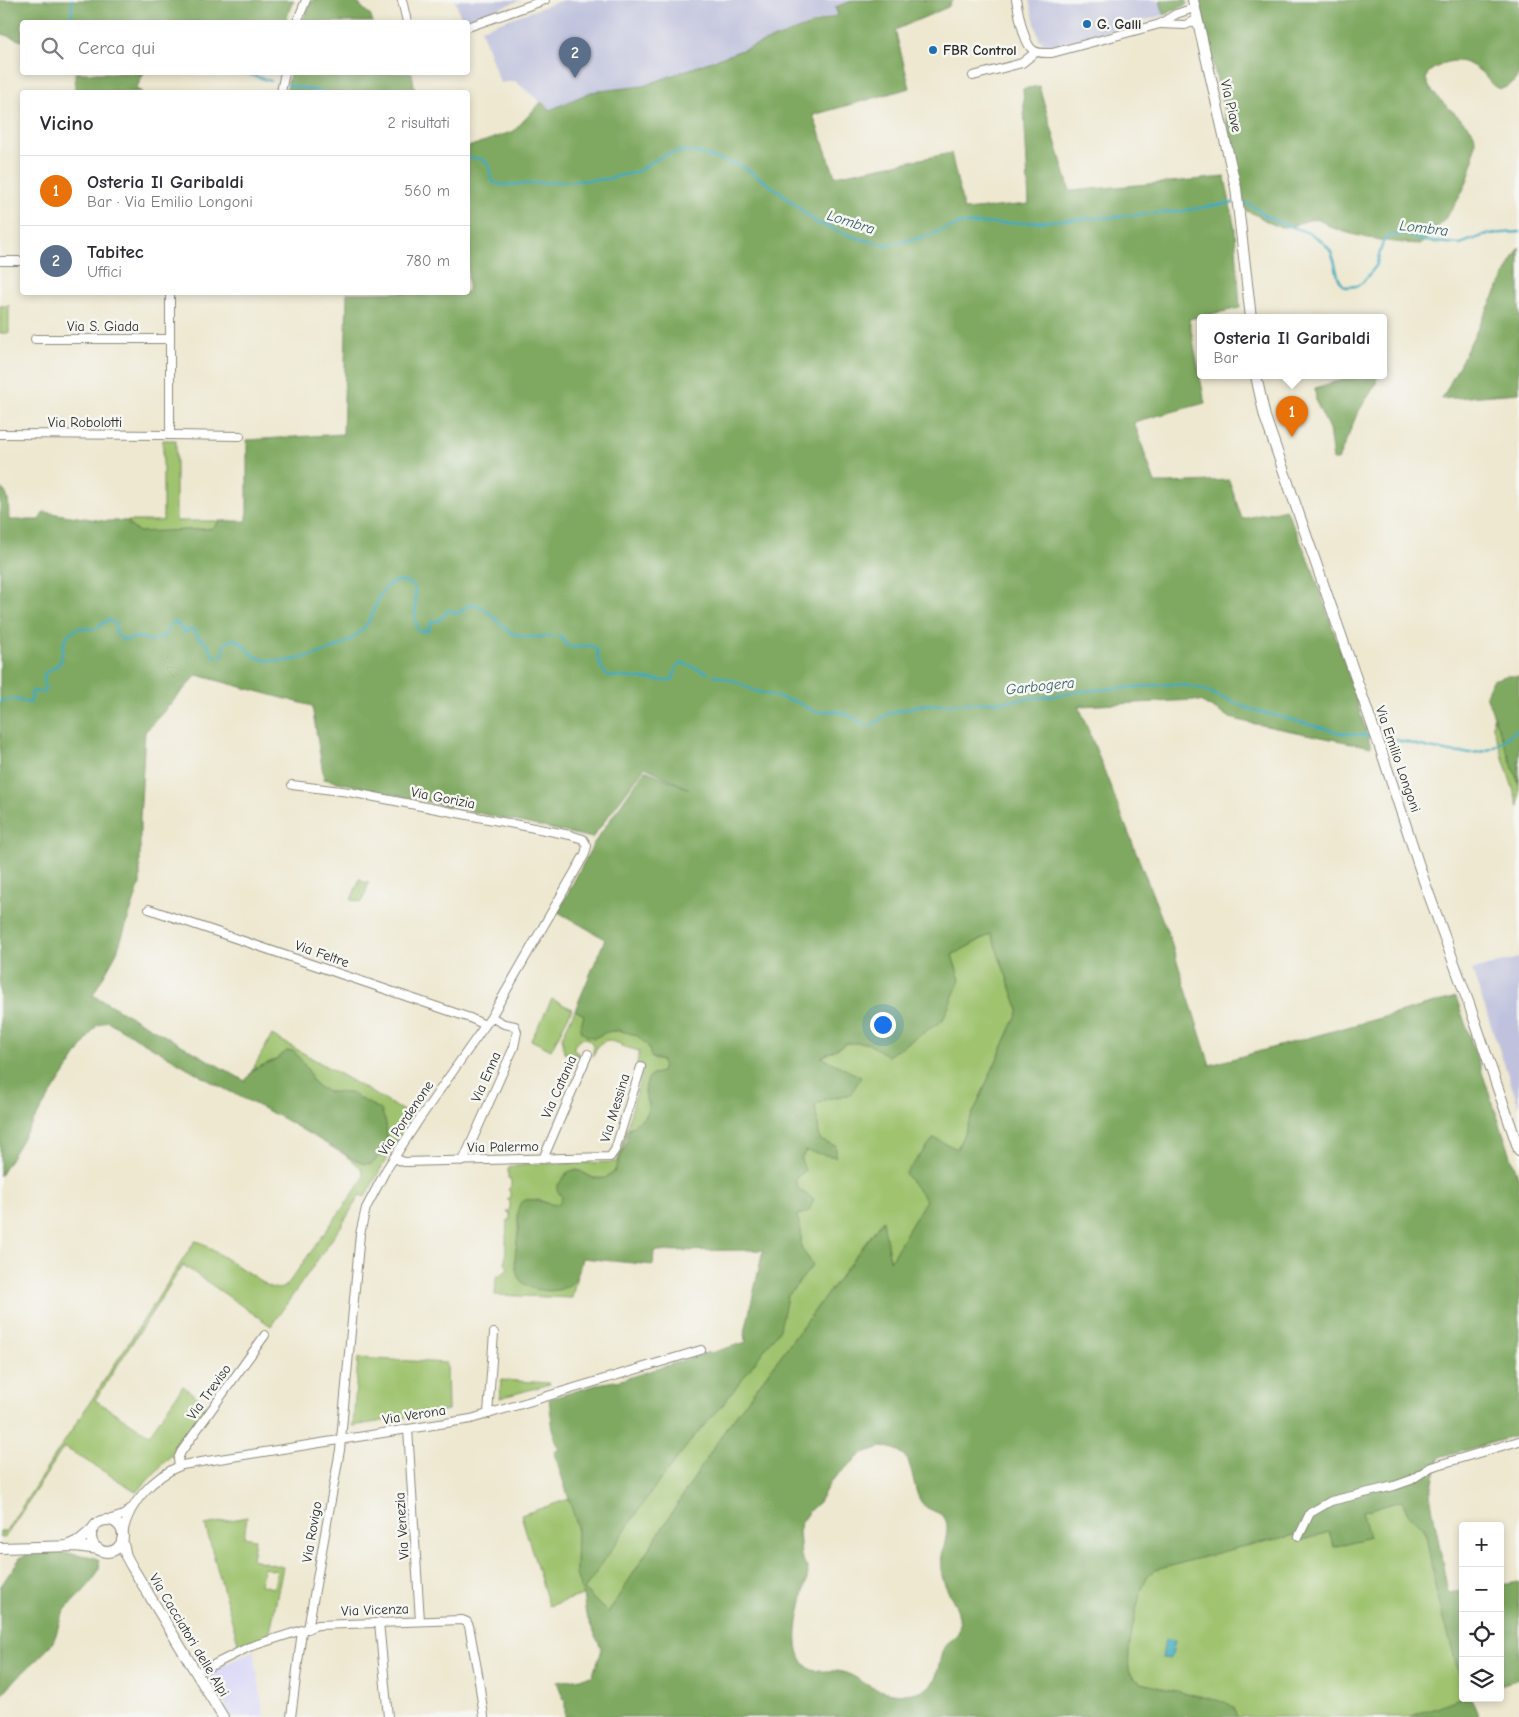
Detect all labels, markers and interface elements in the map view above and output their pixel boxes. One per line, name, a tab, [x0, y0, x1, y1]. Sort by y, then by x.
place label: G. Galli	[1097, 16, 1141, 33]
marker: G. Galli	[1081, 18, 1093, 30]
search box	[20, 20, 470, 75]
icon: search	[38, 34, 66, 62]
text: Cerca qui	[78, 37, 155, 59]
pin: 2	[559, 37, 591, 78]
place label: FBR Control	[943, 42, 1017, 59]
marker: FBR Control	[927, 44, 939, 56]
street label: Via Piave	[1217, 78, 1245, 134]
text: Vicino	[40, 111, 94, 135]
text: 2 risultati	[387, 114, 450, 132]
text: Osteria Il Garibaldi	[87, 171, 244, 193]
text: 1	[53, 182, 59, 200]
text: 560 m	[404, 182, 450, 200]
text: Bar · Via Emilio Longoni	[87, 193, 253, 211]
water label: Lombra	[825, 206, 877, 238]
water label: Lombra	[1399, 216, 1450, 240]
text: Tabitec	[87, 241, 144, 263]
text: 2	[52, 252, 60, 270]
text: 780 m	[406, 252, 450, 270]
text: Uffici	[87, 263, 122, 281]
popup	[1197, 314, 1387, 379]
street label: Via S. Giada	[67, 318, 139, 335]
text: Osteria Il Garibaldi	[1214, 327, 1370, 349]
text: Bar	[1214, 349, 1238, 367]
pin: 1	[1276, 396, 1308, 437]
street label: Via Robolotti	[48, 414, 122, 431]
water label: Garbogera	[1005, 673, 1076, 699]
street label: Via Emilio Longoni	[1372, 703, 1424, 815]
street label: Via Gorizia	[409, 783, 477, 813]
street label: Via Feltre	[293, 937, 351, 971]
your location	[870, 1012, 896, 1038]
street label: Via Enna	[467, 1049, 505, 1105]
street label: Via Catania	[538, 1053, 580, 1121]
street label: Via Messina	[596, 1072, 634, 1144]
street label: Via Pordenone	[375, 1077, 437, 1159]
street label: Via Palermo	[467, 1138, 539, 1156]
street label: Via Treviso	[183, 1361, 235, 1423]
street label: Via Verona	[381, 1402, 447, 1428]
street label: Via Venezia	[391, 1492, 413, 1560]
street label: Via Rovigo	[298, 1500, 326, 1564]
map controls	[1459, 1522, 1504, 1702]
button: +	[1459, 1522, 1504, 1567]
button: −	[1459, 1567, 1504, 1612]
street label: Via Cacciatori delle Alpi	[145, 1570, 233, 1700]
street label: Via Vicenza	[341, 1600, 409, 1620]
button: locate	[1459, 1612, 1504, 1657]
button: layers	[1459, 1657, 1504, 1702]

